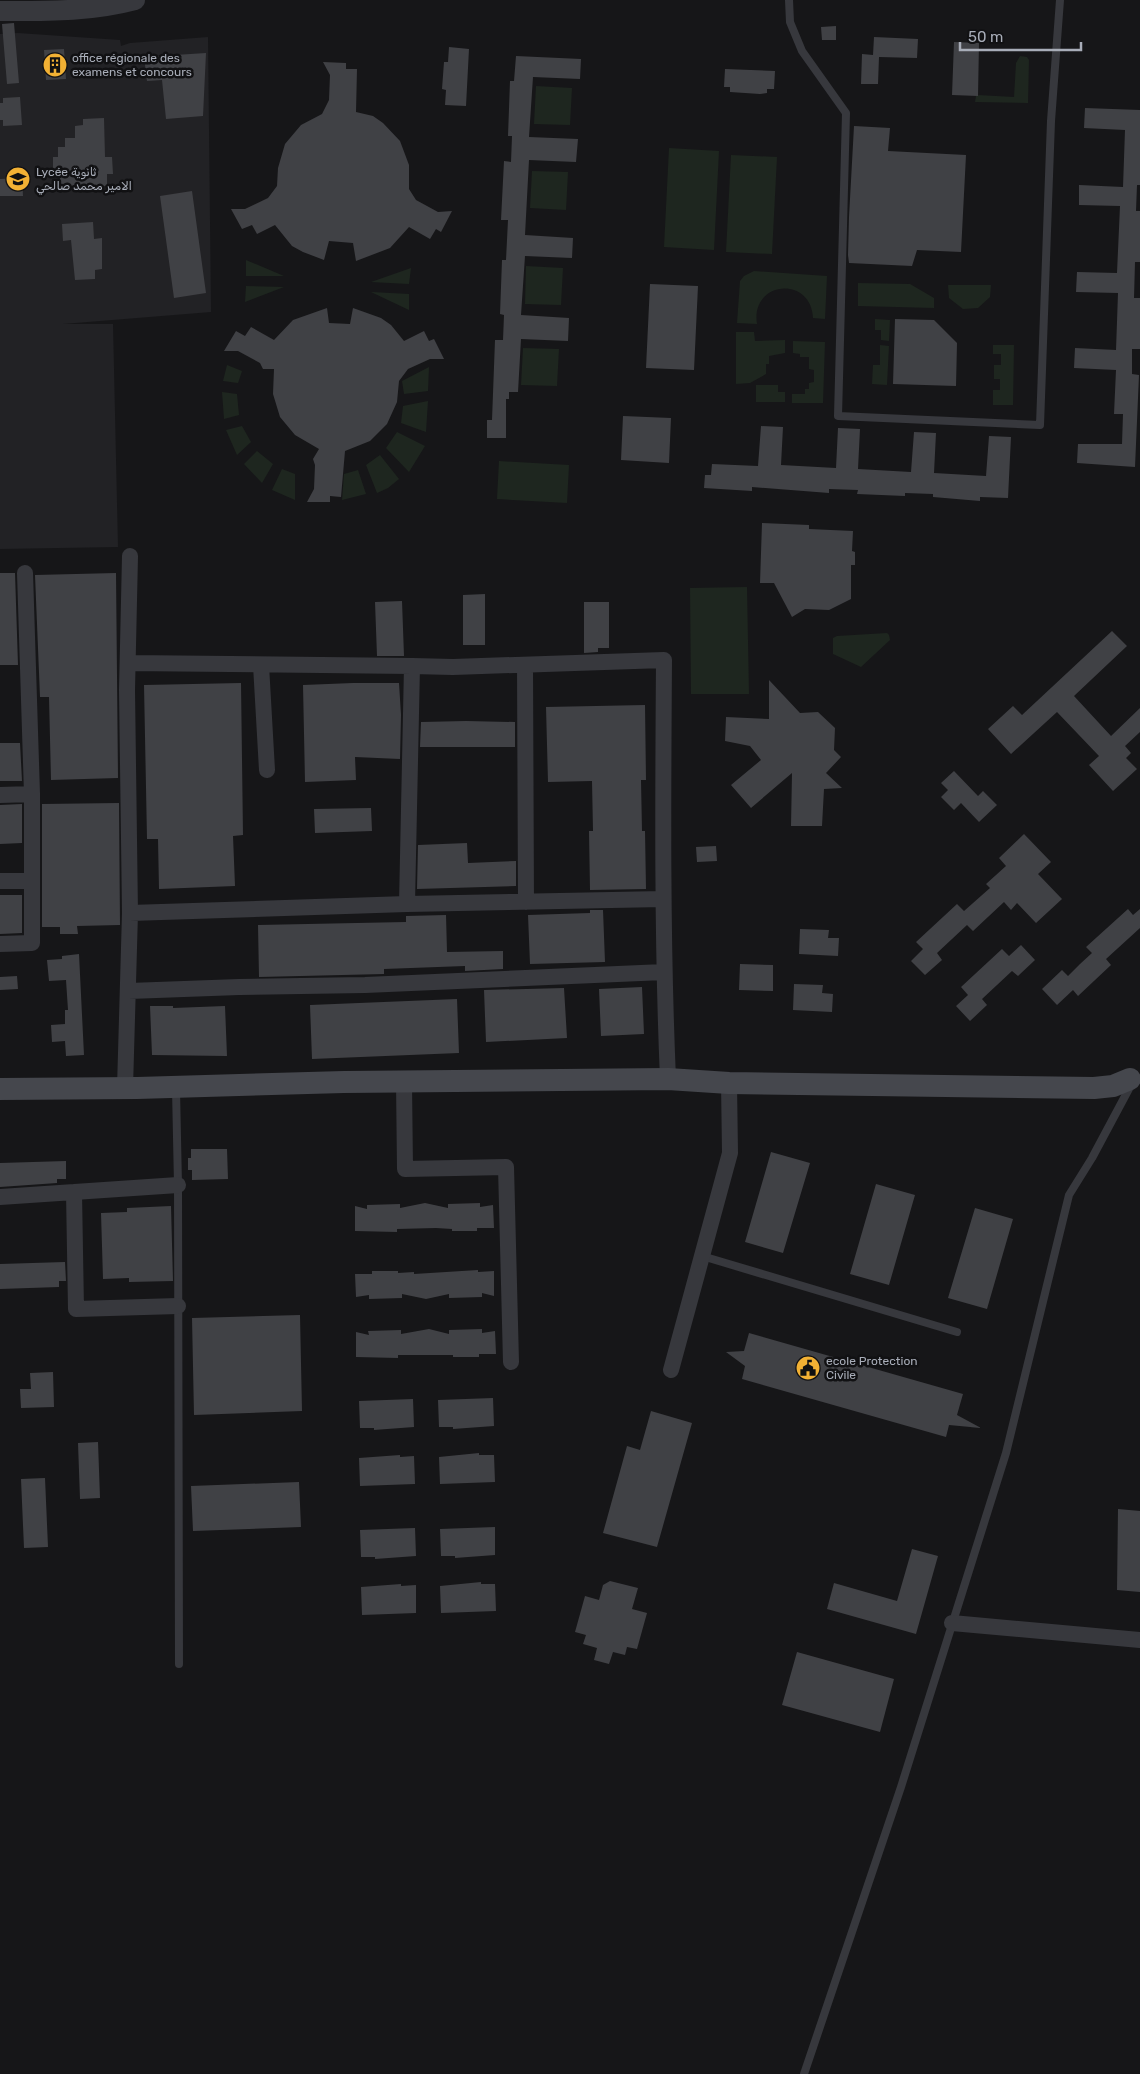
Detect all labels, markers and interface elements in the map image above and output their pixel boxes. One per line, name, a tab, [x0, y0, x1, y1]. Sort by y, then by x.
scale bar	[960, 20, 1081, 52]
text: 50 m	[968, 28, 1003, 46]
place label: office régionale des examens et concours	[72, 51, 192, 79]
building icon: office régionale des examens et concours	[42, 52, 68, 78]
place label: Lycée ثانوية الامير محمد صالحي	[36, 165, 132, 195]
school or university icon: Lycée ثانوية الامير محمد صالحي	[5, 166, 31, 192]
place label: ecole Protection Civile	[826, 1354, 918, 1382]
public building icon: ecole Protection Civile	[795, 1355, 821, 1381]

